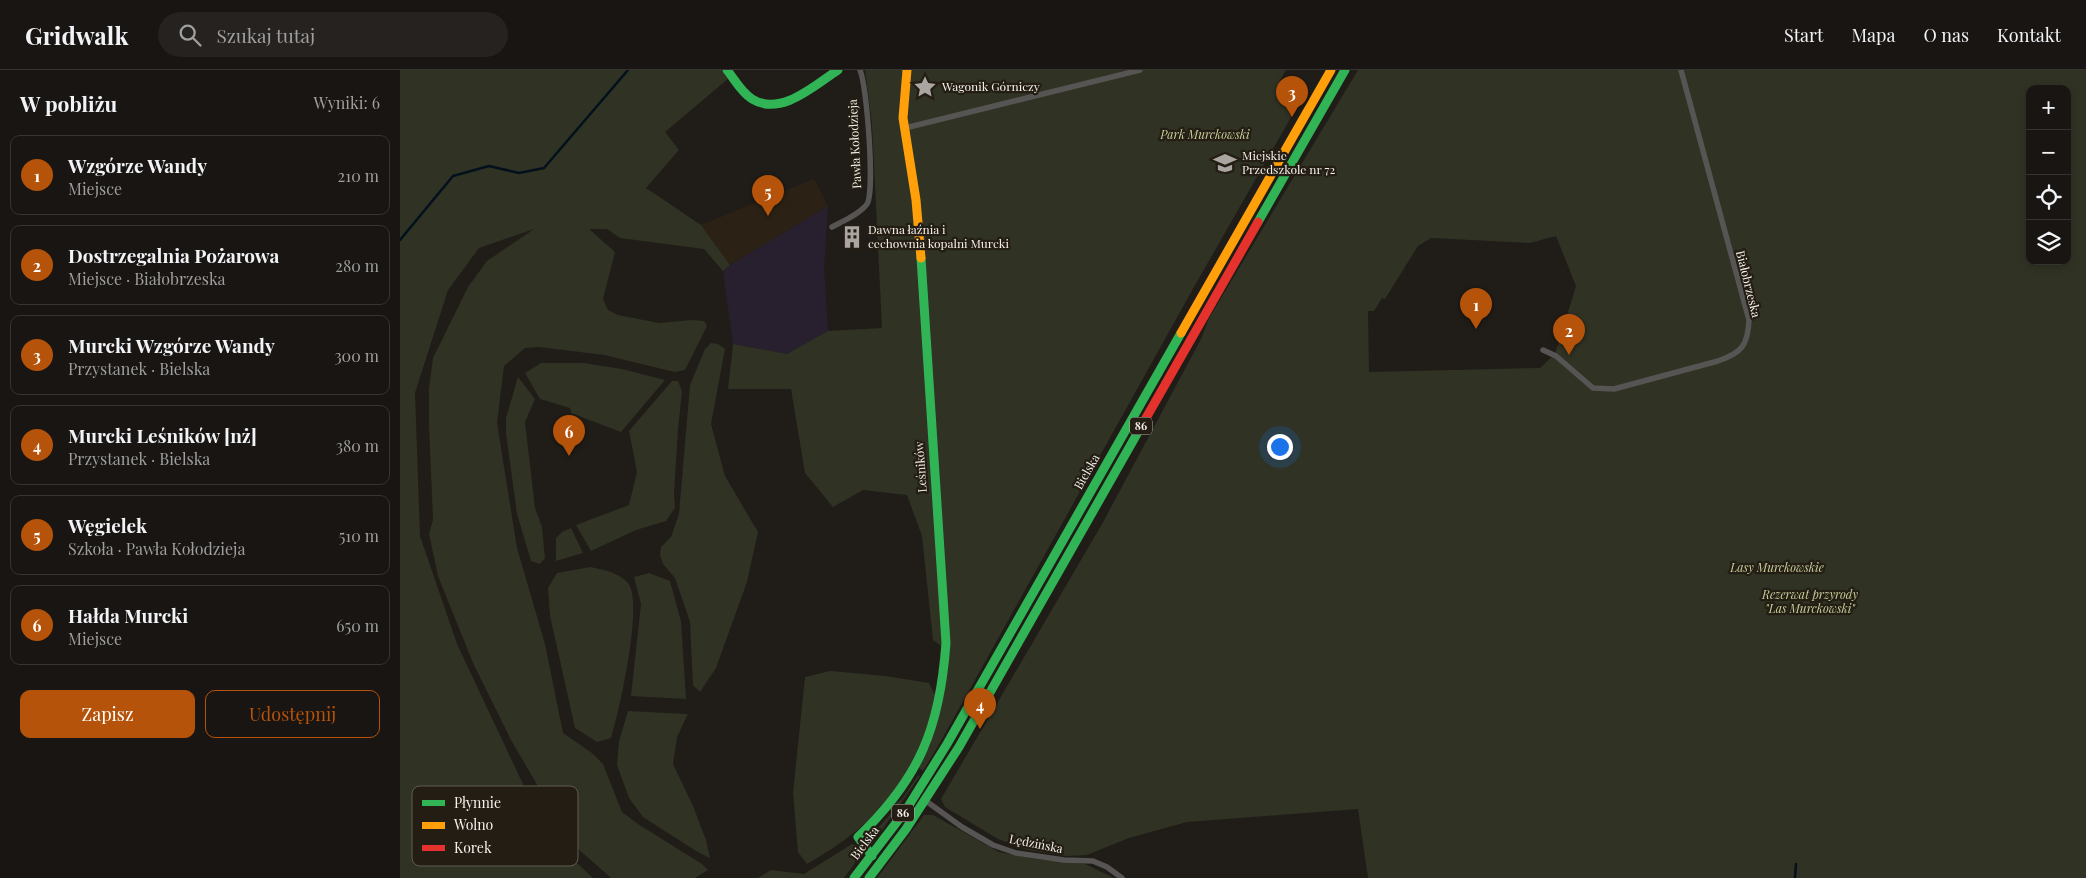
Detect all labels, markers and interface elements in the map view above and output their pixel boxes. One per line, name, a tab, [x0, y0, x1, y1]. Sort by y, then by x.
search box	[158, 12, 508, 57]
text: Gridwalk	[25, 19, 128, 51]
icon: search	[176, 21, 204, 49]
text: Szukaj tutaj	[216, 22, 315, 48]
text: Start	[1784, 23, 1823, 47]
text: Mapa	[1851, 23, 1895, 47]
text: O nas	[1923, 23, 1969, 47]
text: Kontakt	[1997, 23, 2061, 47]
place icon: Wagonik Górniczy	[912, 74, 938, 100]
pin: 3	[1276, 76, 1308, 117]
place label: Wagonik Górniczy	[941, 78, 1040, 94]
map controls	[2026, 85, 2071, 265]
button: +	[2026, 85, 2071, 130]
text: W pobliżu	[20, 89, 117, 117]
text: Wyniki: 6	[314, 92, 380, 113]
street label: Pawła Kołodzieja	[844, 99, 864, 189]
park label: Park Murckowski	[1159, 126, 1250, 142]
button: −	[2026, 130, 2071, 175]
place label: Miejskie Przedszkole nr 72	[1242, 147, 1335, 177]
school or university icon: Miejskie Przedszkole nr 72	[1212, 150, 1238, 176]
text: Wzgórze Wandy	[68, 152, 207, 178]
text: 1	[34, 165, 40, 186]
text: 210 m	[338, 165, 379, 186]
pin: 5	[752, 175, 784, 216]
button: locate	[2026, 175, 2071, 220]
text: Miejsce	[68, 178, 122, 199]
button: layers	[2026, 220, 2071, 265]
place label: Dawna łaźnia i cechownia kopalni Murcki	[868, 221, 1009, 251]
building icon: Dawna łaźnia i cechownia kopalni Murcki	[839, 224, 865, 250]
text: Dostrzegalnia Pożarowa	[68, 242, 279, 268]
street label: Białobrzeska	[1733, 249, 1765, 319]
text: 2	[33, 255, 41, 276]
text: 280 m	[335, 255, 379, 276]
text: Miejsce · Białobrzeska	[68, 268, 226, 289]
pin: 1	[1460, 288, 1492, 329]
pin: 2	[1553, 314, 1585, 355]
text: Murcki Wzgórze Wandy	[68, 332, 275, 358]
text: 3	[33, 345, 41, 366]
text: 300 m	[334, 345, 379, 366]
text: Przystanek · Bielska	[68, 358, 210, 379]
pin: 6	[553, 415, 585, 456]
road number: 86	[1130, 418, 1152, 434]
text: Murcki Leśników [nż]	[68, 422, 257, 448]
your location	[1267, 434, 1293, 460]
text: 4	[33, 435, 41, 456]
text: 380 m	[336, 435, 379, 456]
street label: Leśników	[910, 440, 930, 493]
text: Przystanek · Bielska	[68, 448, 210, 469]
street label: Bielska	[1070, 451, 1103, 492]
text: Węgielek	[68, 512, 147, 538]
text: 5	[33, 525, 41, 546]
text: 510 m	[339, 525, 379, 546]
text: Szkoła · Pawła Kołodzieja	[68, 538, 245, 559]
park label: Lasy Murckowskie	[1729, 559, 1824, 575]
park label: Rezerwat przyrody "Las Murckowski"	[1761, 586, 1858, 616]
text: Hałda Murcki	[68, 602, 188, 628]
text: 6	[33, 615, 41, 636]
text: 650 m	[336, 615, 379, 636]
text: Miejsce	[68, 628, 122, 649]
pin: 4	[964, 688, 996, 729]
button: Zapisz	[20, 690, 195, 738]
button: Udostępnij	[205, 690, 380, 738]
legend	[412, 786, 578, 866]
text: Płynnie	[454, 793, 501, 812]
road number: 86	[892, 804, 914, 821]
text: Wolno	[453, 815, 494, 834]
street label: Bielska	[846, 822, 882, 862]
street label: Lędzińska	[1008, 830, 1064, 856]
text: Korek	[454, 838, 492, 857]

